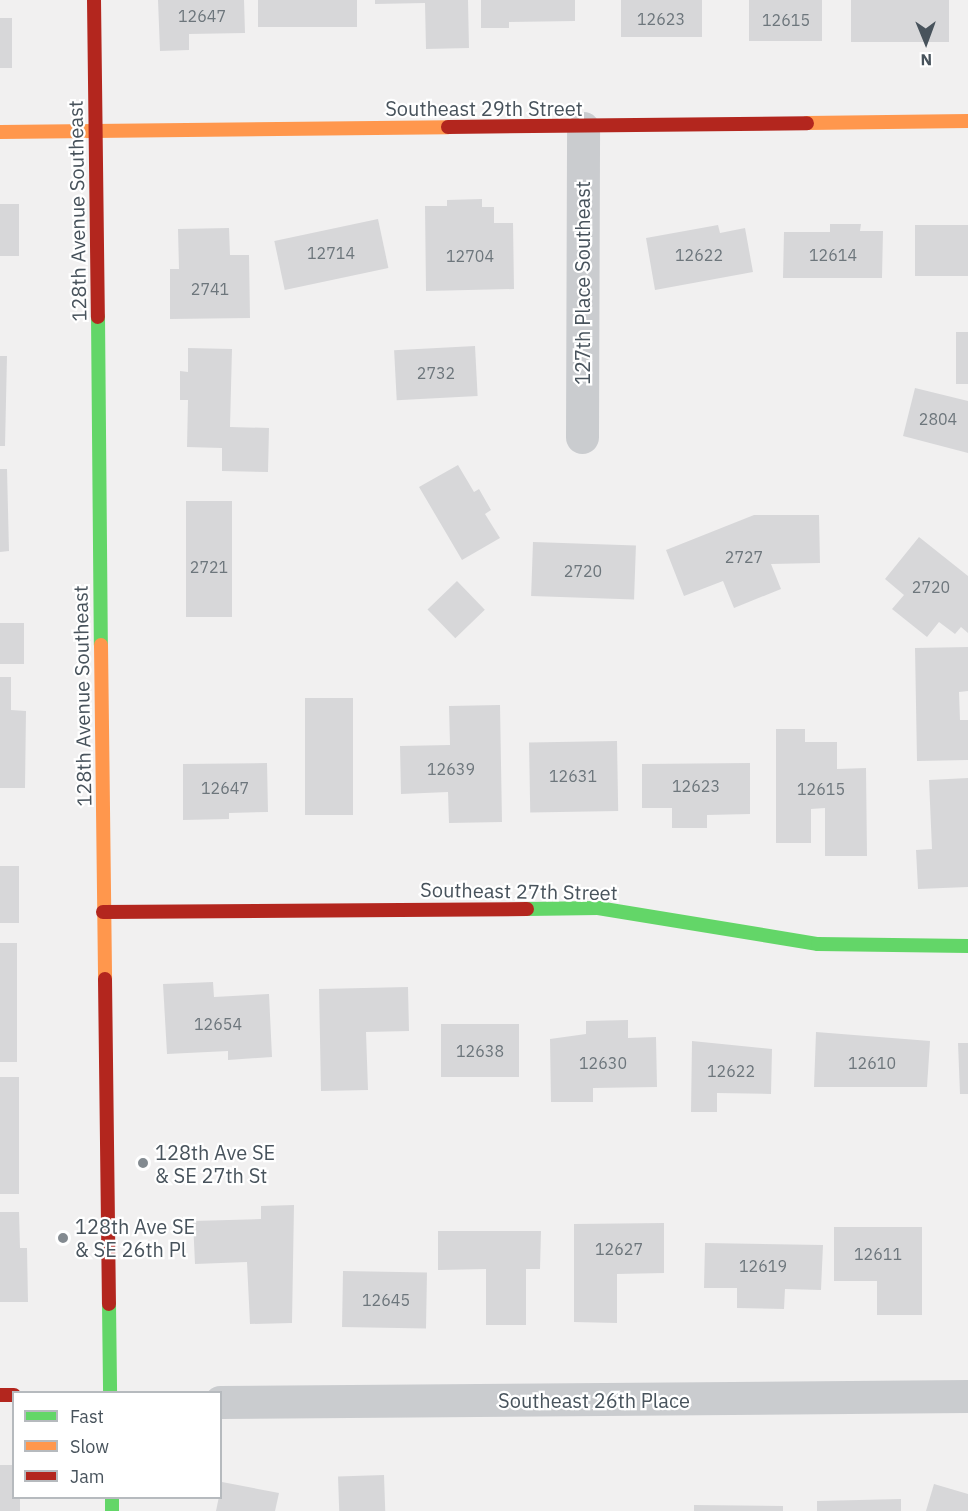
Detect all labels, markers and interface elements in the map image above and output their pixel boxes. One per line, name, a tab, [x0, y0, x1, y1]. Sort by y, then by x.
house number: 12647	[178, 6, 226, 26]
house number: 12623	[637, 9, 685, 29]
house number: 12615	[762, 10, 810, 30]
north arrow	[896, 12, 956, 72]
text: N	[920, 50, 932, 70]
street label: Southeast 29th Street	[385, 96, 583, 120]
street label: 128th Avenue Southeast	[63, 100, 91, 322]
street label: 127th Place Southeast	[570, 181, 594, 385]
house number: 12714	[307, 243, 355, 263]
house number: 12622	[675, 245, 723, 265]
house number: 12614	[809, 245, 857, 265]
house number: 12704	[446, 246, 494, 266]
house number: 2741	[191, 279, 229, 299]
house number: 2732	[417, 363, 455, 383]
house number: 2804	[919, 409, 957, 429]
house number: 2727	[725, 547, 763, 567]
house number: 2721	[190, 557, 228, 577]
house number: 2720	[564, 561, 602, 581]
house number: 2720	[912, 577, 950, 597]
street label: 128th Avenue Southeast	[68, 585, 96, 807]
house number: 12639	[427, 759, 475, 779]
house number: 12631	[549, 766, 597, 786]
house number: 12623	[672, 776, 720, 796]
house number: 12647	[201, 778, 249, 798]
house number: 12615	[797, 779, 845, 799]
street label: Southeast 27th Street	[420, 877, 618, 905]
house number: 12654	[194, 1014, 242, 1034]
house number: 12638	[456, 1041, 504, 1061]
house number: 12630	[579, 1053, 627, 1073]
house number: 12610	[848, 1053, 896, 1073]
house number: 12622	[707, 1061, 755, 1081]
place label: 128th Ave SE & SE 27th St	[155, 1140, 275, 1187]
marker: 128th Ave SE & SE 27th St	[136, 1156, 150, 1170]
place label: 128th Ave SE & SE 26th Pl	[75, 1214, 195, 1261]
marker: 128th Ave SE & SE 26th Pl	[56, 1231, 70, 1245]
house number: 12627	[595, 1239, 643, 1259]
house number: 12611	[854, 1244, 902, 1264]
house number: 12619	[739, 1256, 787, 1276]
house number: 12645	[362, 1290, 410, 1310]
street label: Southeast 26th Place	[498, 1388, 690, 1412]
legend	[12, 1391, 222, 1499]
text: Fast	[70, 1405, 104, 1428]
text: Slow	[70, 1435, 109, 1458]
text: Jam	[70, 1465, 105, 1488]

